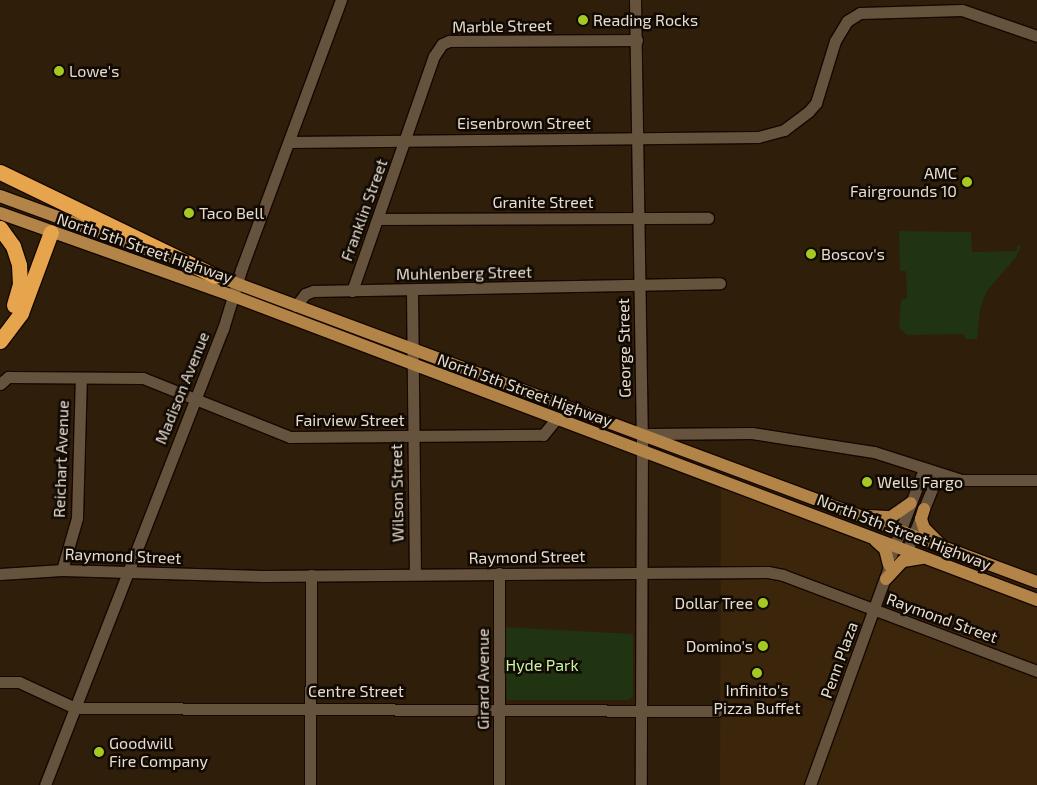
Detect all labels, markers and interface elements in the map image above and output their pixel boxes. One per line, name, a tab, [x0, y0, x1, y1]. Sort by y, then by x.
place label: Reading Rocks	[593, 10, 698, 30]
marker: Reading Rocks	[577, 14, 589, 26]
street label: Marble Street	[452, 16, 552, 36]
place label: Lowe's	[69, 61, 119, 81]
marker: Lowe's	[53, 65, 65, 77]
street label: Eisenbrown Street	[457, 113, 591, 133]
street label: Franklin Street	[337, 156, 391, 264]
place label: AMC Fairgrounds 10	[850, 163, 957, 201]
marker: AMC Fairgrounds 10	[961, 176, 973, 188]
street label: Granite Street	[492, 192, 594, 212]
place label: Taco Bell	[199, 203, 264, 223]
marker: Taco Bell	[183, 207, 195, 219]
street label: North 5th Street Highway	[55, 209, 235, 287]
place label: Boscov's	[821, 244, 885, 264]
marker: Boscov's	[805, 248, 817, 260]
street label: Muhlenberg Street	[396, 262, 532, 284]
street label: George Street	[614, 298, 634, 398]
street label: Madison Avenue	[151, 329, 213, 447]
street label: North 5th Street Highway	[435, 349, 615, 431]
street label: Reichart Avenue	[49, 400, 73, 518]
street label: Fairview Street	[295, 410, 405, 430]
street label: Wilson Street	[387, 444, 407, 542]
place label: Wells Fargo	[877, 472, 963, 492]
marker: Wells Fargo	[861, 476, 873, 488]
street label: North 5th Street Highway	[814, 490, 994, 574]
street label: Raymond Street	[64, 544, 182, 568]
street label: Raymond Street	[468, 546, 586, 568]
street label: Raymond Street	[884, 589, 1000, 647]
place label: Dollar Tree	[674, 593, 753, 613]
marker: Dollar Tree	[757, 597, 769, 609]
street label: Penn Plaza	[816, 619, 862, 701]
street label: Girard Avenue	[473, 628, 493, 730]
place label: Domino's	[686, 636, 753, 656]
marker: Domino's	[757, 640, 769, 652]
park label: Hyde Park	[505, 655, 579, 675]
marker: Infinito's Pizza Buffet	[751, 667, 763, 679]
place label: Infinito's Pizza Buffet	[713, 680, 801, 718]
street label: Centre Street	[308, 681, 404, 701]
place label: Goodwill Fire Company	[109, 733, 208, 771]
marker: Goodwill Fire Company	[93, 746, 105, 758]

